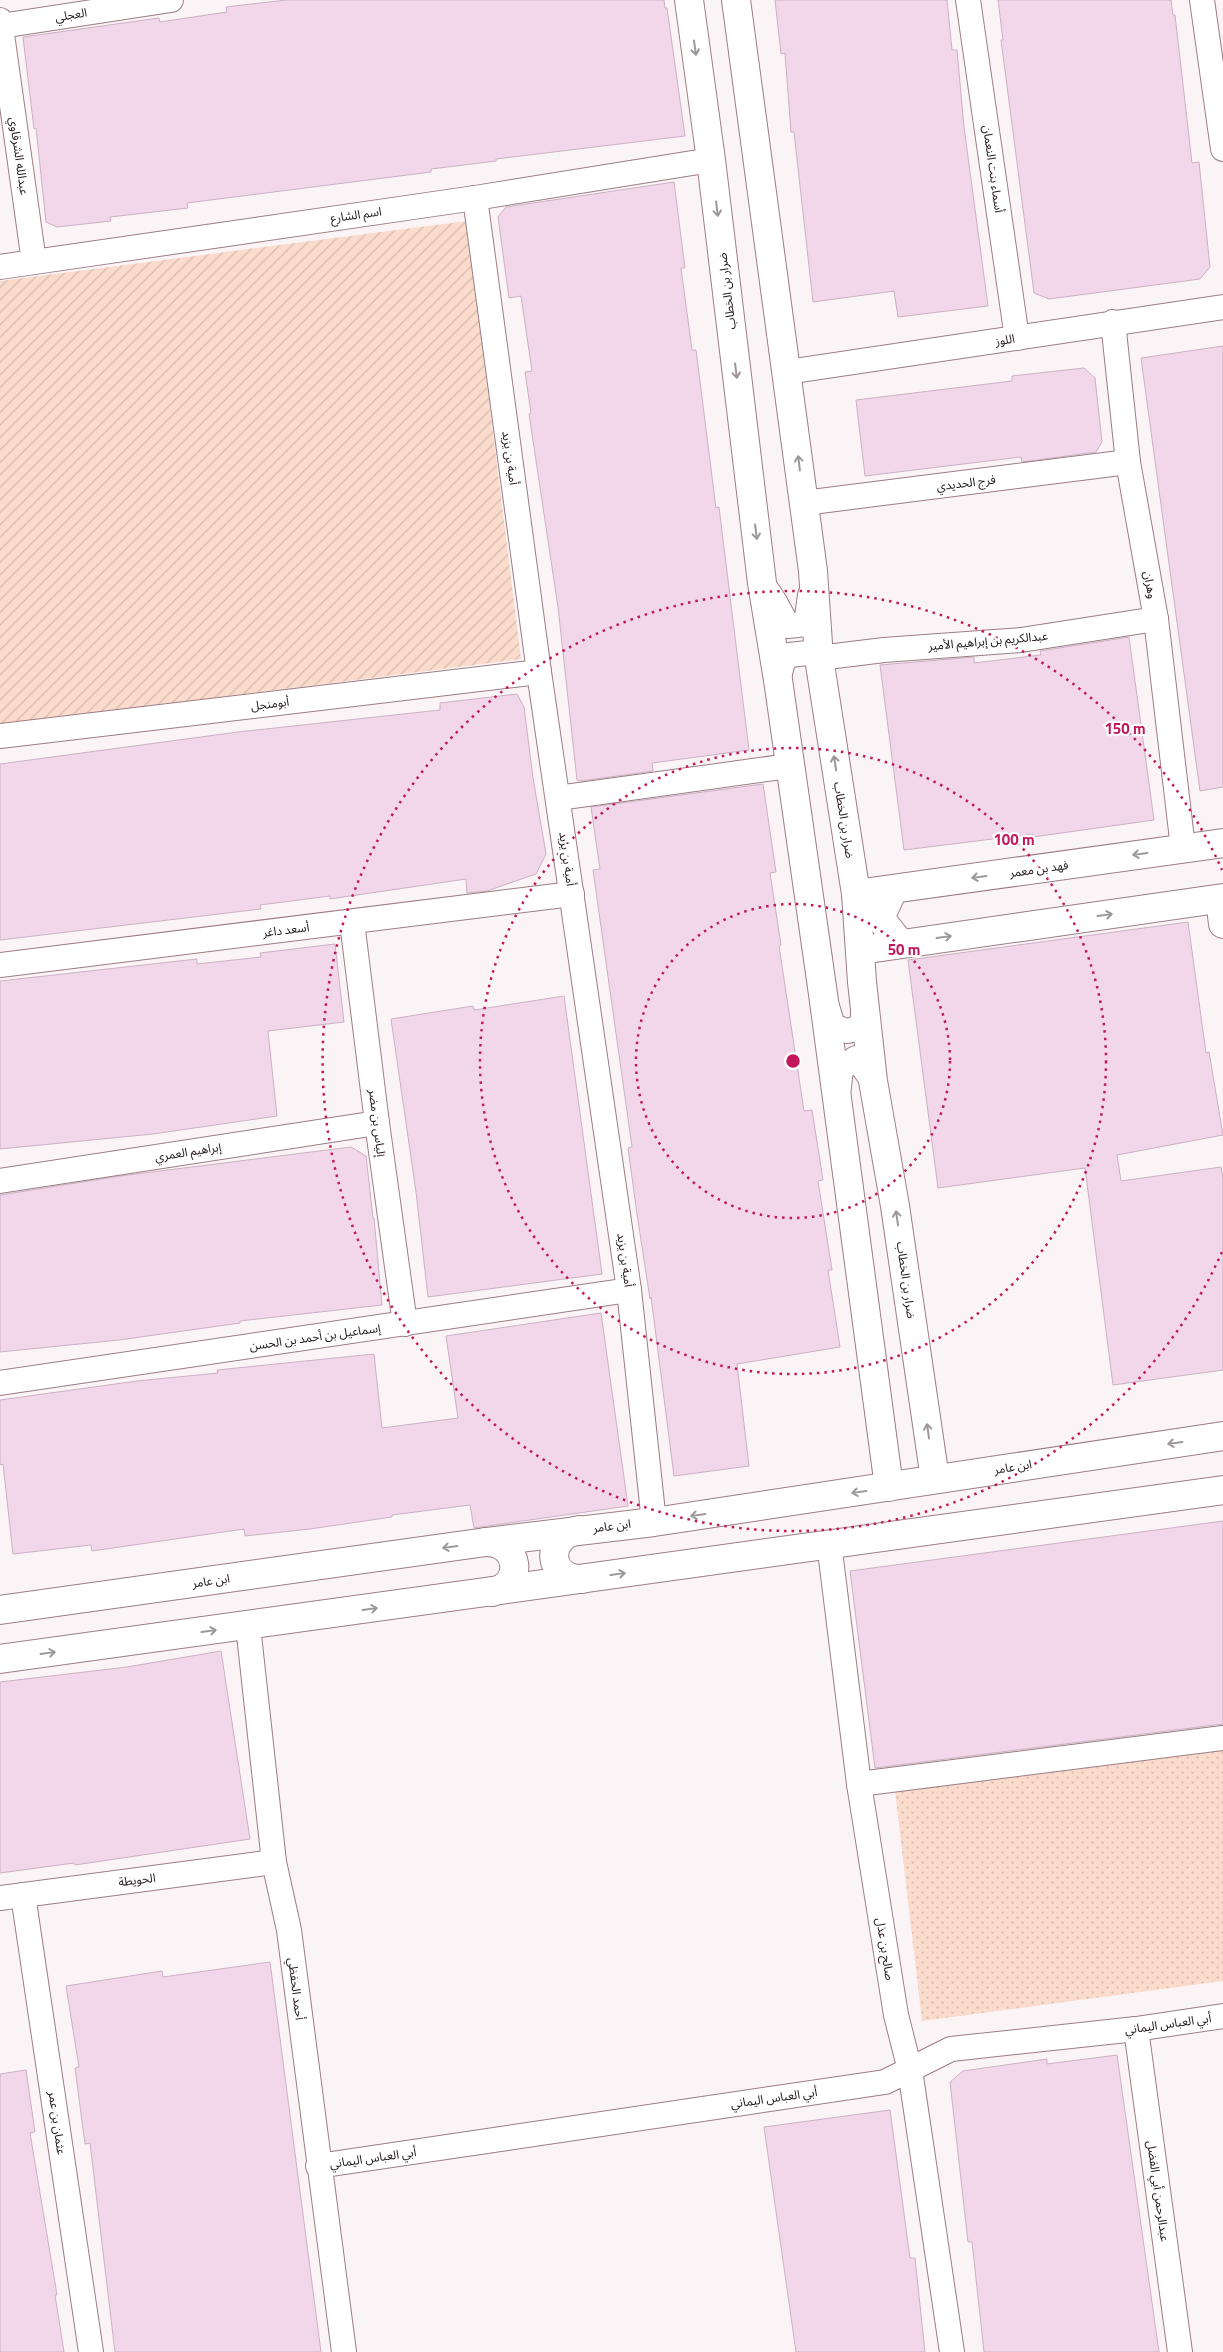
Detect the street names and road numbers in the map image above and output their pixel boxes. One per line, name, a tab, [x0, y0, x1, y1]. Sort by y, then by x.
street label: العجلي	[53, 3, 89, 27]
street label: عبدالله الشرقاوي	[4, 116, 34, 196]
street label: أسماء بنت النعمان	[978, 124, 1009, 214]
street label: اسم الشارع	[329, 201, 383, 228]
street label: ضرار بن الخطاب	[712, 251, 741, 331]
street label: اللوز	[993, 329, 1016, 351]
street label: أمية بن يزيد	[497, 430, 524, 486]
street label: فرج الحديدي	[935, 469, 997, 496]
street label: وهران	[1139, 570, 1162, 600]
street label: عبدالكريم بن إبراهيم الأمير	[926, 626, 1049, 655]
street label: أبومنجل	[250, 692, 290, 715]
street label: ضرار بن الخطاب	[829, 780, 860, 860]
street label: أمية بن يزيد	[554, 831, 581, 887]
street label: فهد بن معمر	[1007, 855, 1070, 882]
street label: أسعد داغر	[261, 917, 311, 942]
street label: إلياس بن مضر	[364, 1087, 391, 1158]
street label: إبراهيم العمري	[153, 1137, 223, 1167]
street label: أمية بن يزيد	[612, 1232, 639, 1288]
street label: ضرار بن الخطاب	[892, 1240, 921, 1320]
street label: إسماعيل بن أحمد بن الحسن	[248, 1318, 382, 1355]
street label: ابن عامر	[992, 1454, 1033, 1479]
street label: ابن عامر	[591, 1514, 632, 1537]
street label: ابن عامر	[190, 1568, 231, 1593]
street label: الحويطة	[117, 1868, 157, 1891]
street label: صالح بن عذل	[871, 1916, 900, 1982]
street label: أحمد الحفظي	[282, 1957, 310, 2022]
street label: أبي العباس اليماني	[1123, 2008, 1213, 2040]
street label: أبي العباس اليماني	[729, 2082, 819, 2114]
street label: عثمان بن عمر	[43, 2089, 71, 2156]
street label: عبدالرحمن أبي الفضل	[1141, 2139, 1175, 2243]
street label: أبي العباس اليماني	[328, 2142, 418, 2174]

